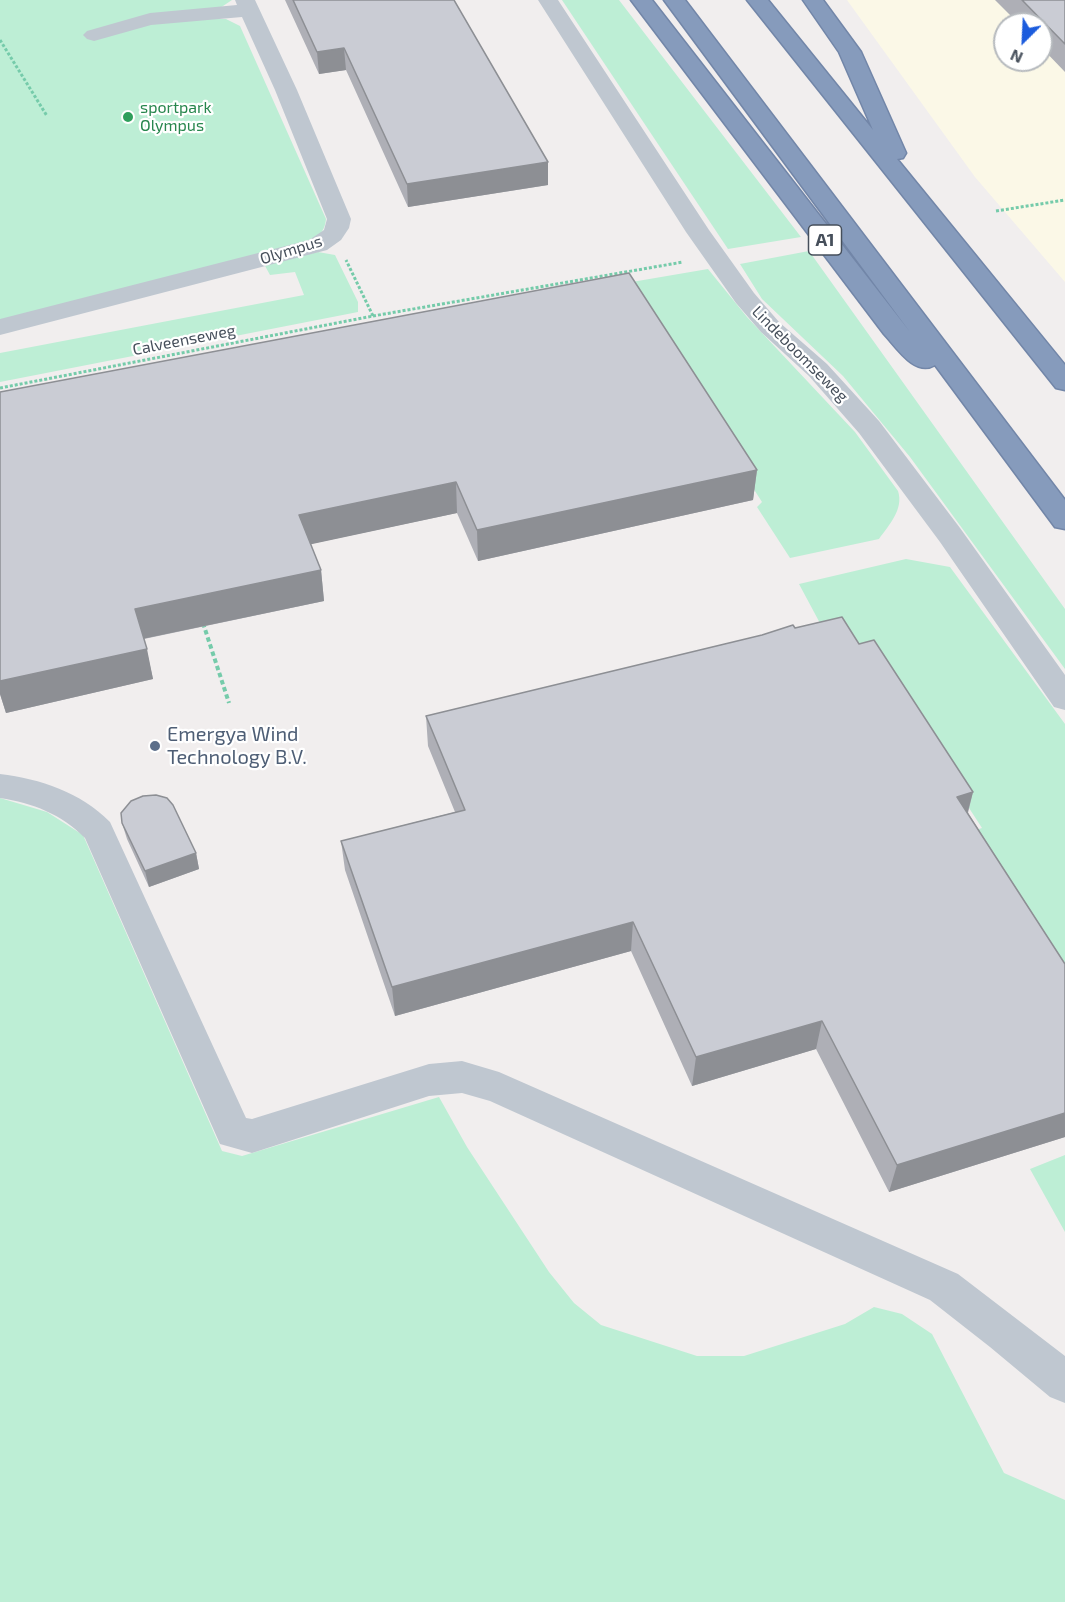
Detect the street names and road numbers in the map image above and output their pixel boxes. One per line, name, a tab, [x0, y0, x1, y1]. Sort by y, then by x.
road number: A1	[808, 225, 842, 255]
street label: Olympus	[258, 231, 324, 269]
street label: Lindeboomseweg	[748, 302, 852, 406]
street label: Calveenseweg	[131, 321, 237, 359]

